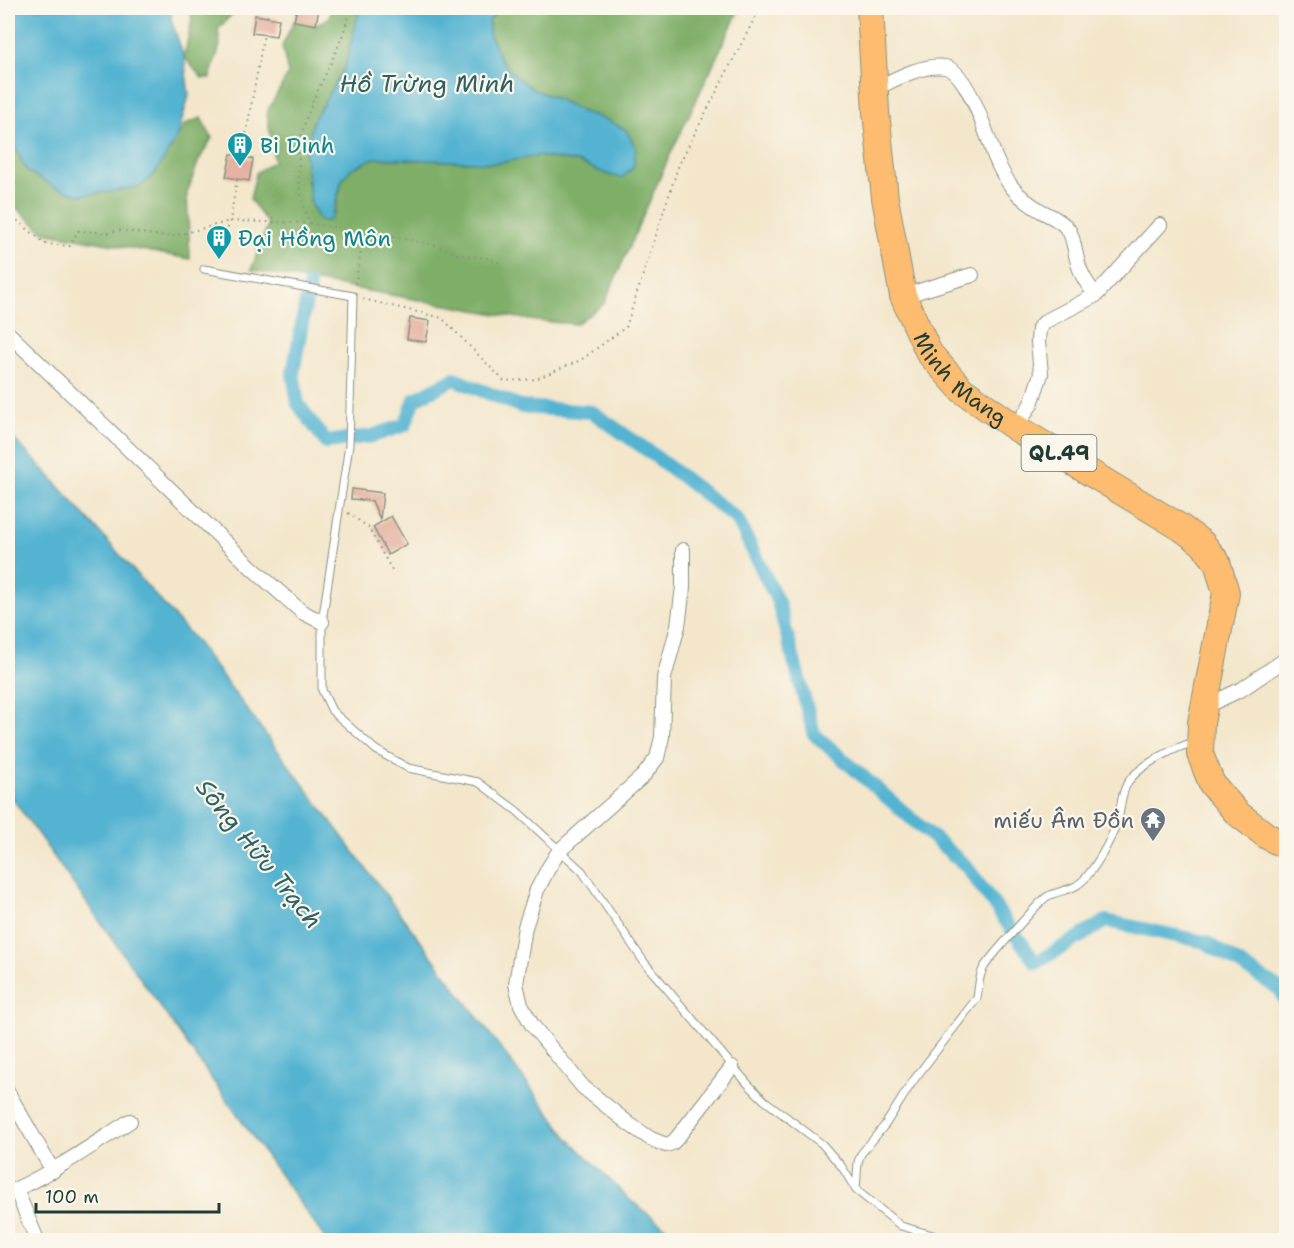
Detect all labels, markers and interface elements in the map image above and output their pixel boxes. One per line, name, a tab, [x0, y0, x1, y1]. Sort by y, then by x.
water label: Hồ Trừng Minh	[339, 68, 515, 100]
building icon: Bi Dinh	[225, 130, 255, 168]
place label: Bi Dinh	[260, 131, 335, 160]
building icon: Đại Hồng Môn	[204, 223, 234, 261]
place label: Đại Hồng Môn	[238, 224, 391, 253]
street label: Minh Mang	[906, 328, 1013, 432]
road number: QL.49	[1022, 435, 1096, 471]
water label: Sông Hữu Trạch	[189, 773, 329, 935]
temple icon: miếu Âm Đồn	[1138, 805, 1168, 843]
place label: miếu Âm Đồn	[993, 806, 1134, 835]
scale bar	[36, 1176, 219, 1214]
text: 100 m	[45, 1185, 99, 1209]

